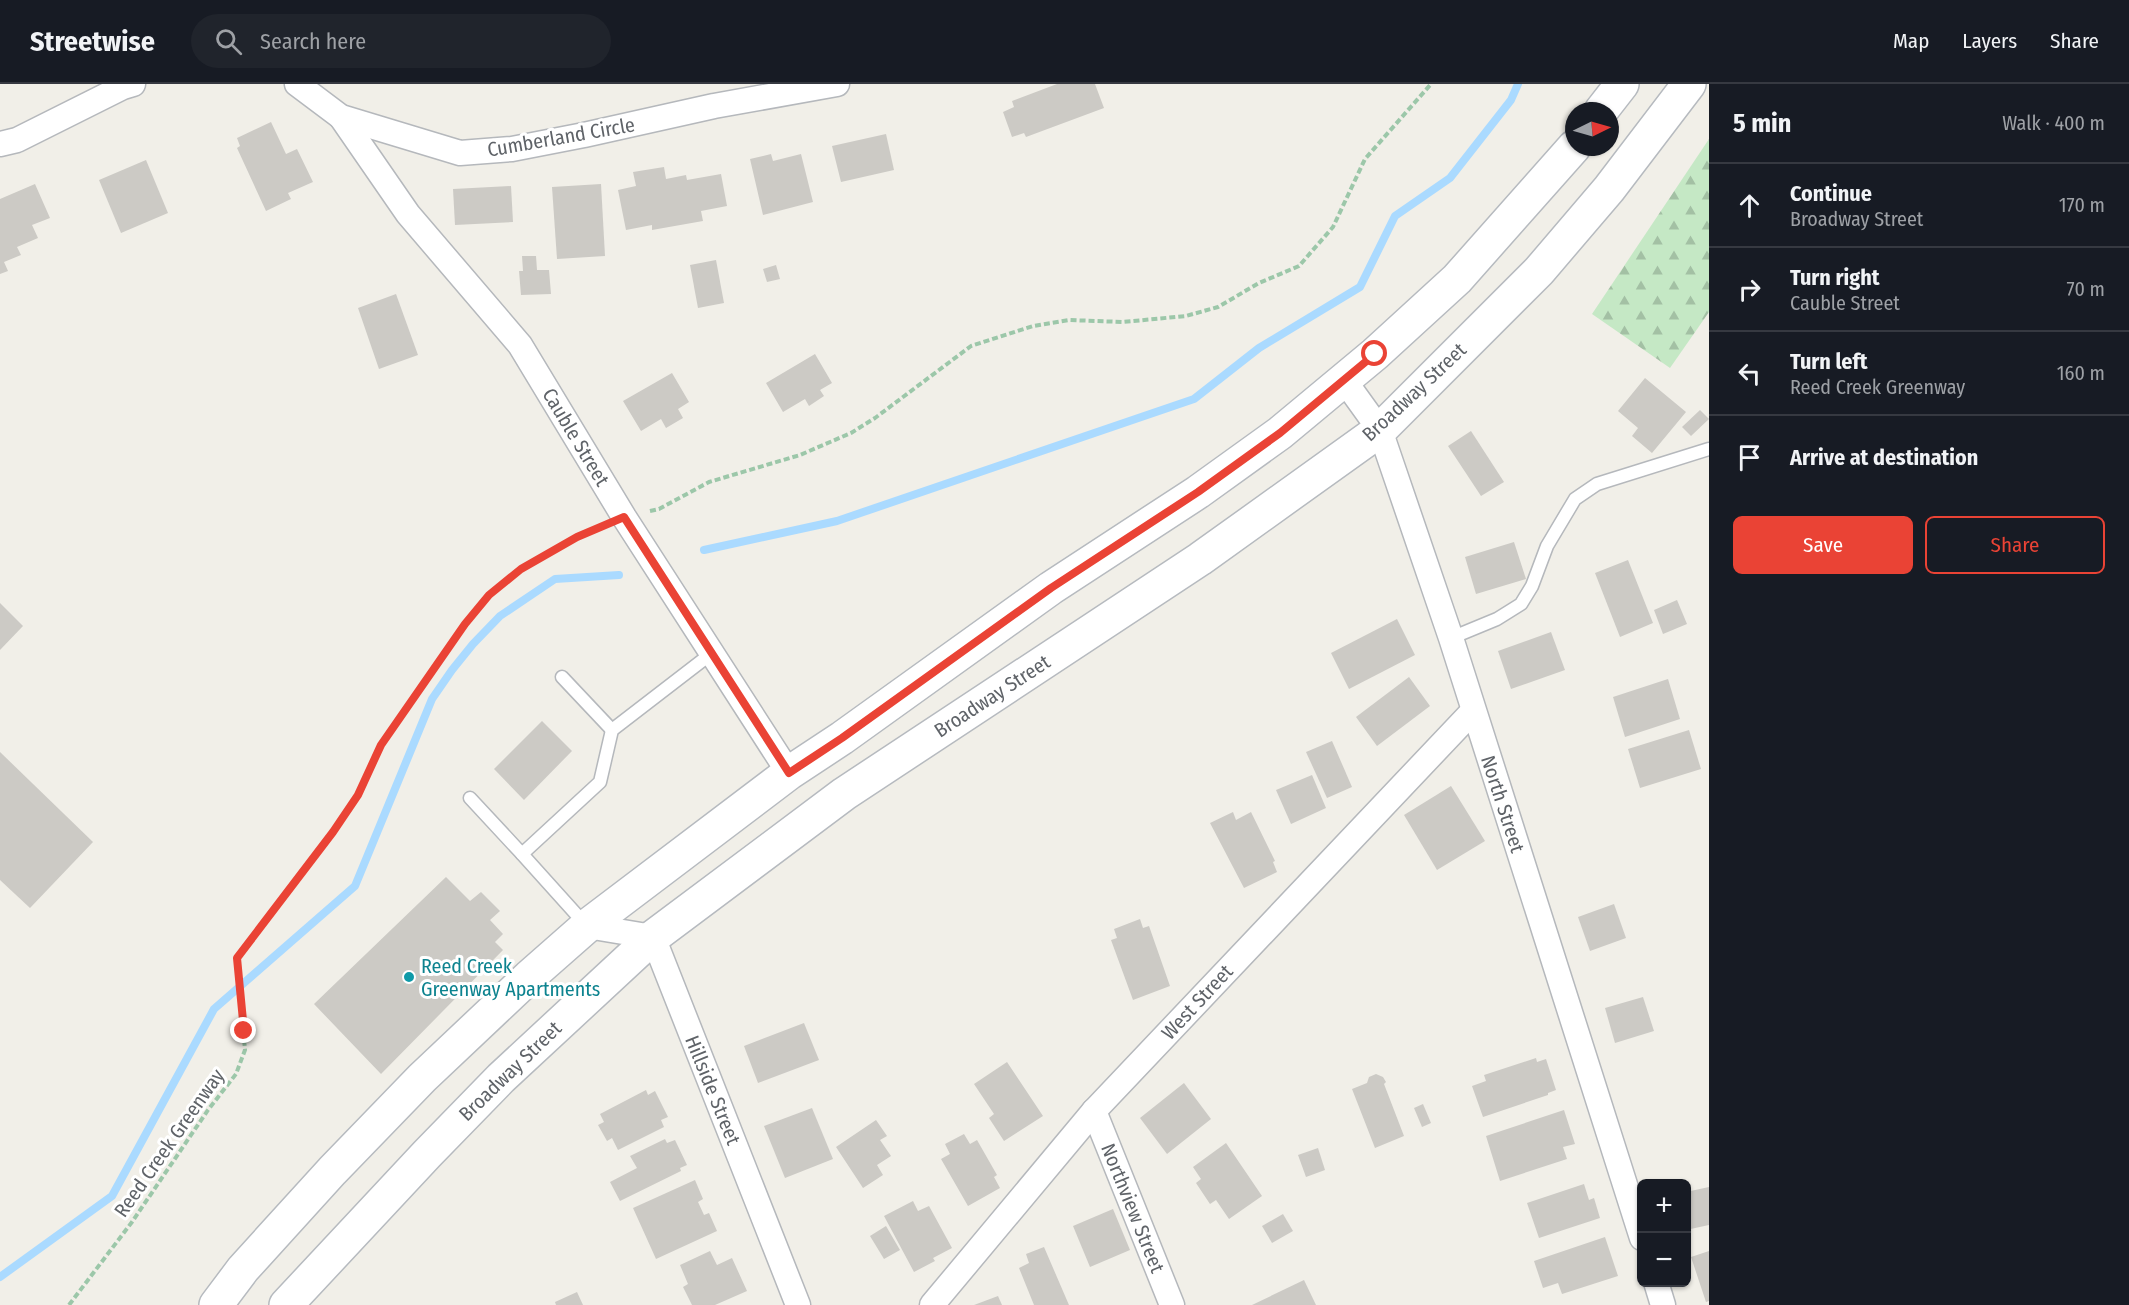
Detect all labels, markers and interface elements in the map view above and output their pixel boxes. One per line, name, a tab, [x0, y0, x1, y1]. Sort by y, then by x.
search box	[191, 14, 611, 68]
text: Streetwise	[30, 25, 155, 58]
icon: search	[212, 25, 245, 58]
text: Search here	[260, 28, 366, 55]
text: Map	[1893, 28, 1929, 54]
text: Layers	[1962, 28, 2017, 54]
text: Share	[2050, 28, 2099, 54]
north arrow	[1565, 102, 1619, 156]
text: 5 min	[1733, 108, 1791, 139]
text: Walk · 400 m	[2002, 111, 2105, 135]
street label: Cumberland Circle	[485, 112, 637, 162]
text: Continue	[1790, 180, 1872, 207]
icon: ahead	[1733, 189, 1766, 222]
text: 170 m	[2059, 193, 2105, 217]
text: Broadway Street	[1790, 207, 1923, 231]
text: Turn right	[1790, 264, 1879, 291]
icon: right	[1733, 273, 1766, 306]
text: 70 m	[2067, 277, 2105, 301]
text: Cauble Street	[1790, 291, 1900, 315]
street label: Broadway Street	[1357, 337, 1471, 446]
route start	[1361, 340, 1387, 366]
text: Turn left	[1790, 348, 1868, 375]
icon: left	[1733, 357, 1766, 390]
text: 160 m	[2057, 361, 2105, 385]
text: Reed Creek Greenway	[1790, 375, 1965, 399]
street label: Cauble Street	[537, 384, 615, 491]
icon: arrive	[1733, 441, 1766, 474]
text: Arrive at destination	[1790, 444, 1978, 471]
button: Save	[1733, 516, 1913, 574]
button: Share	[1925, 516, 2105, 574]
street label: Broadway Street	[930, 649, 1055, 742]
street label: North Street	[1476, 752, 1530, 856]
place label: Reed Creek Greenway Apartments	[421, 954, 600, 1001]
street label: West Street	[1156, 959, 1238, 1044]
marker: Reed Creek Greenway Apartments	[402, 970, 416, 984]
street label: Broadway Street	[454, 1016, 567, 1126]
route end	[230, 1017, 256, 1043]
street label: Hillside Street	[680, 1032, 746, 1149]
street label: Reed Creek Greenway	[109, 1064, 229, 1222]
street label: Northview Street	[1096, 1140, 1170, 1277]
map controls	[1637, 1179, 1691, 1287]
button: +	[1637, 1179, 1691, 1233]
button: −	[1637, 1233, 1691, 1287]

